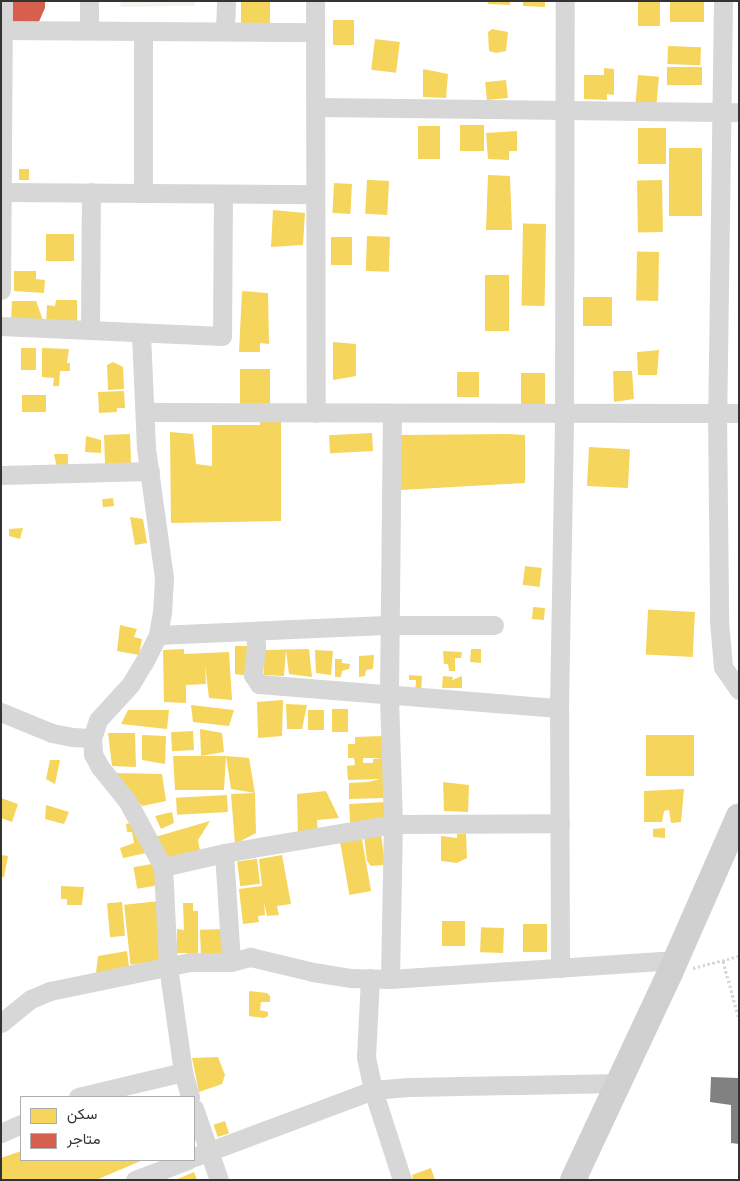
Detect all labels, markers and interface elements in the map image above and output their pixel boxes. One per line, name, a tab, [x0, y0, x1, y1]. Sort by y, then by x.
legend	[20, 1096, 195, 1161]
text: سكن	[67, 1104, 97, 1122]
text: متاجر	[67, 1129, 101, 1147]

